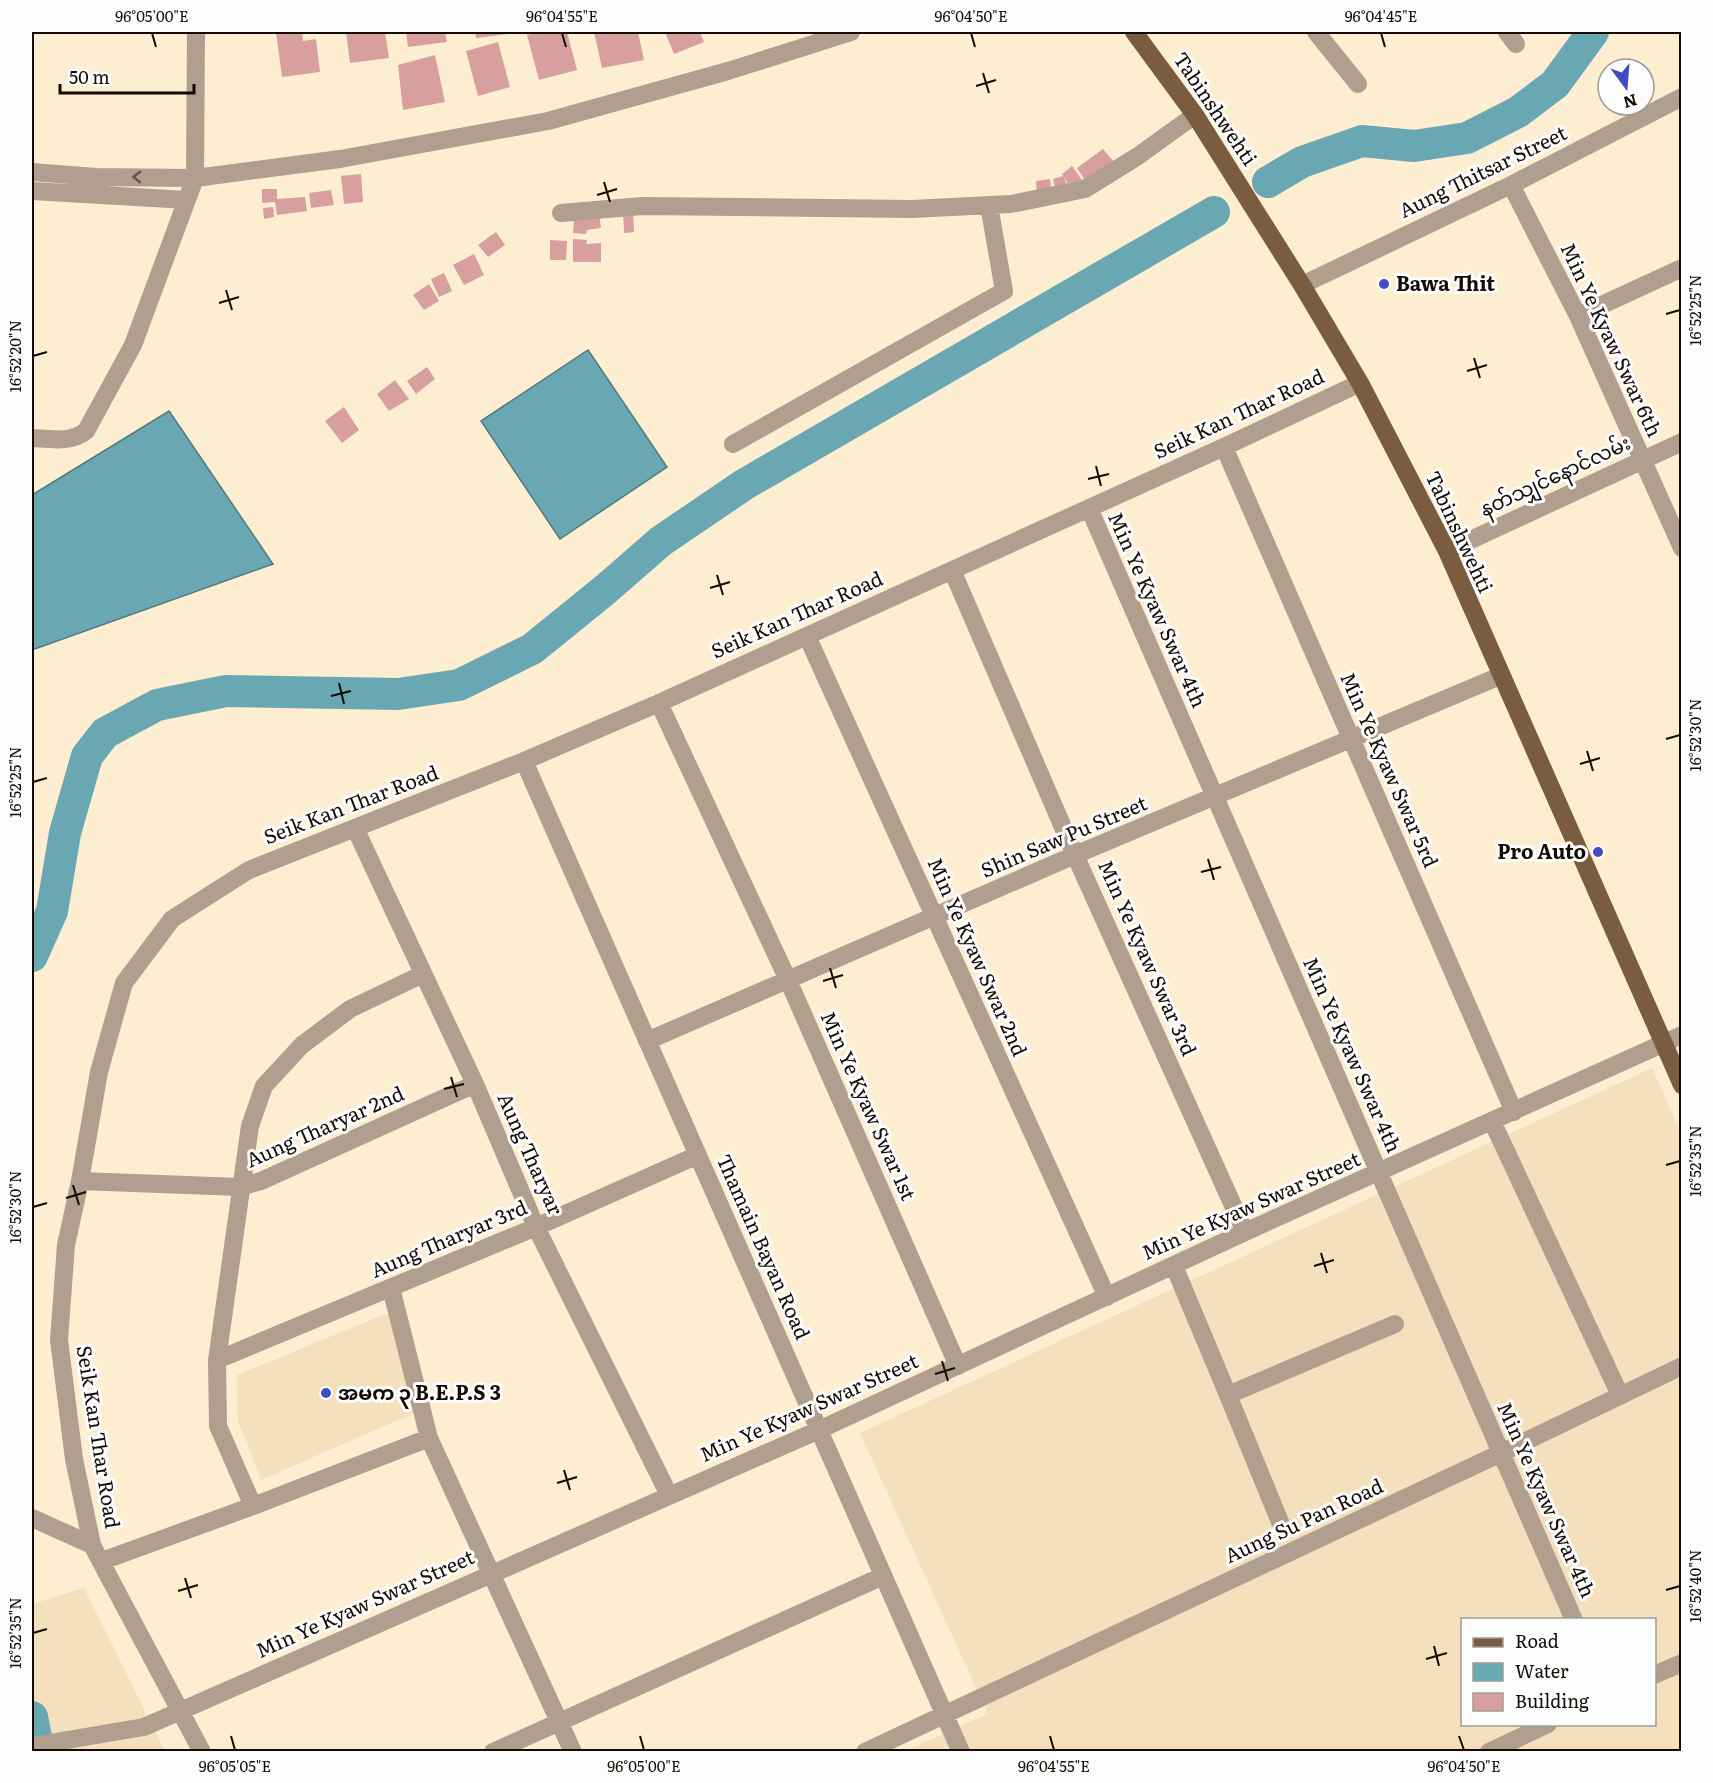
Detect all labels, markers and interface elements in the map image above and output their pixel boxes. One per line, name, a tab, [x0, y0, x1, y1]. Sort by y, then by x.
text: 96°05'00"E	[115, 4, 189, 27]
text: 96°04'55"E	[526, 4, 598, 27]
text: 96°04'50"E	[935, 4, 1007, 27]
text: 96°04'45"E	[1345, 4, 1417, 27]
street label: Tabinshwehti	[1168, 45, 1266, 171]
scale bar	[60, 57, 194, 95]
north arrow	[1596, 57, 1656, 117]
text: 50 m	[69, 63, 110, 90]
text: N	[1621, 89, 1640, 116]
street label: Aung Thitsar Street	[1393, 116, 1571, 224]
one-way arrow	[133, 171, 142, 183]
street label: Min Ye Kyaw Swar 6th	[1555, 237, 1671, 441]
place label: Bawa Thit	[1396, 267, 1495, 297]
text: 16°52'25"N	[1683, 274, 1706, 346]
marker: Bawa Thit	[1377, 277, 1391, 291]
text: 16°52'20"N	[3, 320, 26, 392]
street label: Seik Kan Thar Road	[1148, 359, 1328, 465]
street label: နတ်သျှင်နောင်လမ်း	[1474, 426, 1636, 526]
street label: Tabinshwehti	[1419, 465, 1502, 597]
street label: Min Ye Kyaw Swar 4th	[1102, 506, 1216, 712]
street label: Seik Kan Thar Road	[706, 562, 887, 665]
street label: Min Ye Kyaw Swar 5rd	[1334, 667, 1447, 872]
text: 16°52'30"N	[1683, 699, 1706, 771]
text: 16°52'25"N	[3, 746, 26, 818]
street label: Seik Kan Thar Road	[259, 756, 442, 850]
street label: Shin Saw Pu Street	[975, 787, 1151, 884]
place label: Pro Auto	[1497, 835, 1586, 865]
marker: Pro Auto	[1591, 845, 1605, 859]
street label: Min Ye Kyaw Swar 2nd	[921, 852, 1036, 1060]
street label: Min Ye Kyaw Swar 3rd	[1092, 854, 1206, 1060]
street label: Min Ye Kyaw Swar 4th	[1297, 951, 1411, 1157]
street label: Min Ye Kyaw Swar 1st	[815, 1006, 925, 1205]
street label: Aung Tharyar 2nd	[240, 1077, 408, 1174]
street label: Aung Tharyar	[491, 1087, 572, 1220]
text: 16°52'35"N	[1683, 1125, 1706, 1197]
street label: Min Ye Kyaw Swar Street	[1136, 1142, 1364, 1266]
street label: Thamain Bayan Road	[710, 1149, 819, 1344]
text: 16°52'30"N	[3, 1171, 26, 1243]
street label: Aung Tharyar 3rd	[365, 1191, 531, 1284]
street label: Seik Kan Thar Road	[71, 1343, 129, 1530]
street label: Min Ye Kyaw Swar Street	[694, 1344, 922, 1468]
place label: အမက ၃ B.E.P.S 3	[338, 1376, 501, 1409]
marker: အမက ၃ B.E.P.S 3	[319, 1386, 333, 1400]
street label: Min Ye Kyaw Swar 4th	[1491, 1396, 1605, 1602]
street label: Aung Su Pan Road	[1219, 1469, 1387, 1569]
street label: Min Ye Kyaw Swar Street	[250, 1540, 478, 1664]
text: 16°52'40"N	[1683, 1550, 1706, 1622]
text: 16°52'35"N	[3, 1597, 26, 1669]
legend	[1461, 1618, 1656, 1726]
text: Road	[1515, 1627, 1559, 1654]
text: Water	[1515, 1657, 1569, 1684]
text: Building	[1515, 1687, 1590, 1714]
text: 96°05'05"E	[199, 1754, 271, 1777]
text: 96°05'00"E	[607, 1754, 681, 1777]
text: 96°04'55"E	[1018, 1754, 1090, 1777]
text: 96°04'50"E	[1428, 1754, 1500, 1777]

